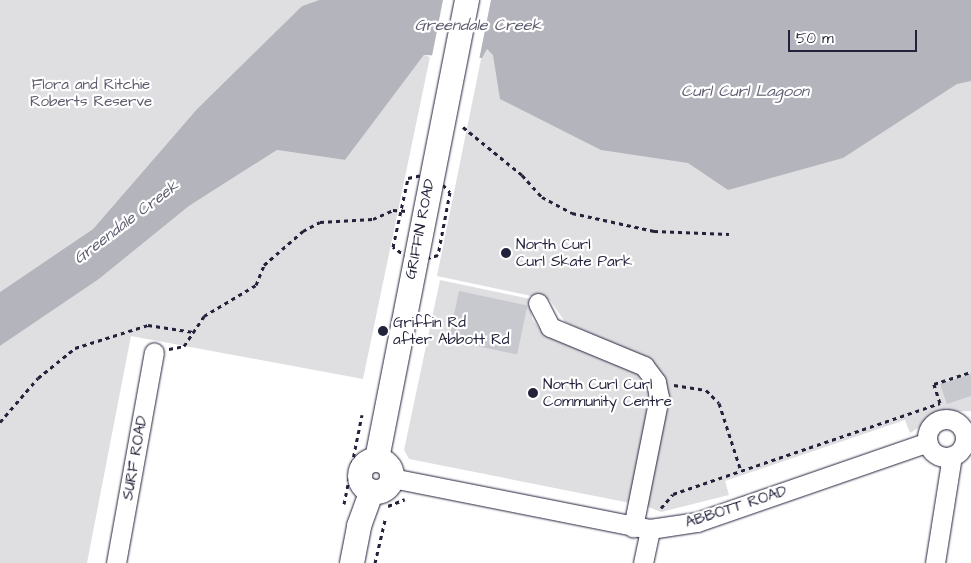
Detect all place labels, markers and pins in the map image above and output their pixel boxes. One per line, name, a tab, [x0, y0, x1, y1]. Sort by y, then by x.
place label: North Curl Curl Skate Park	[516, 235, 632, 270]
marker: North Curl Curl Skate Park	[500, 247, 512, 259]
place label: Griffin Rd after Abbott Rd	[393, 313, 509, 348]
marker: Griffin Rd after Abbott Rd	[377, 325, 389, 337]
place label: North Curl Curl Community Centre	[543, 375, 672, 410]
marker: North Curl Curl Community Centre	[527, 387, 539, 399]

